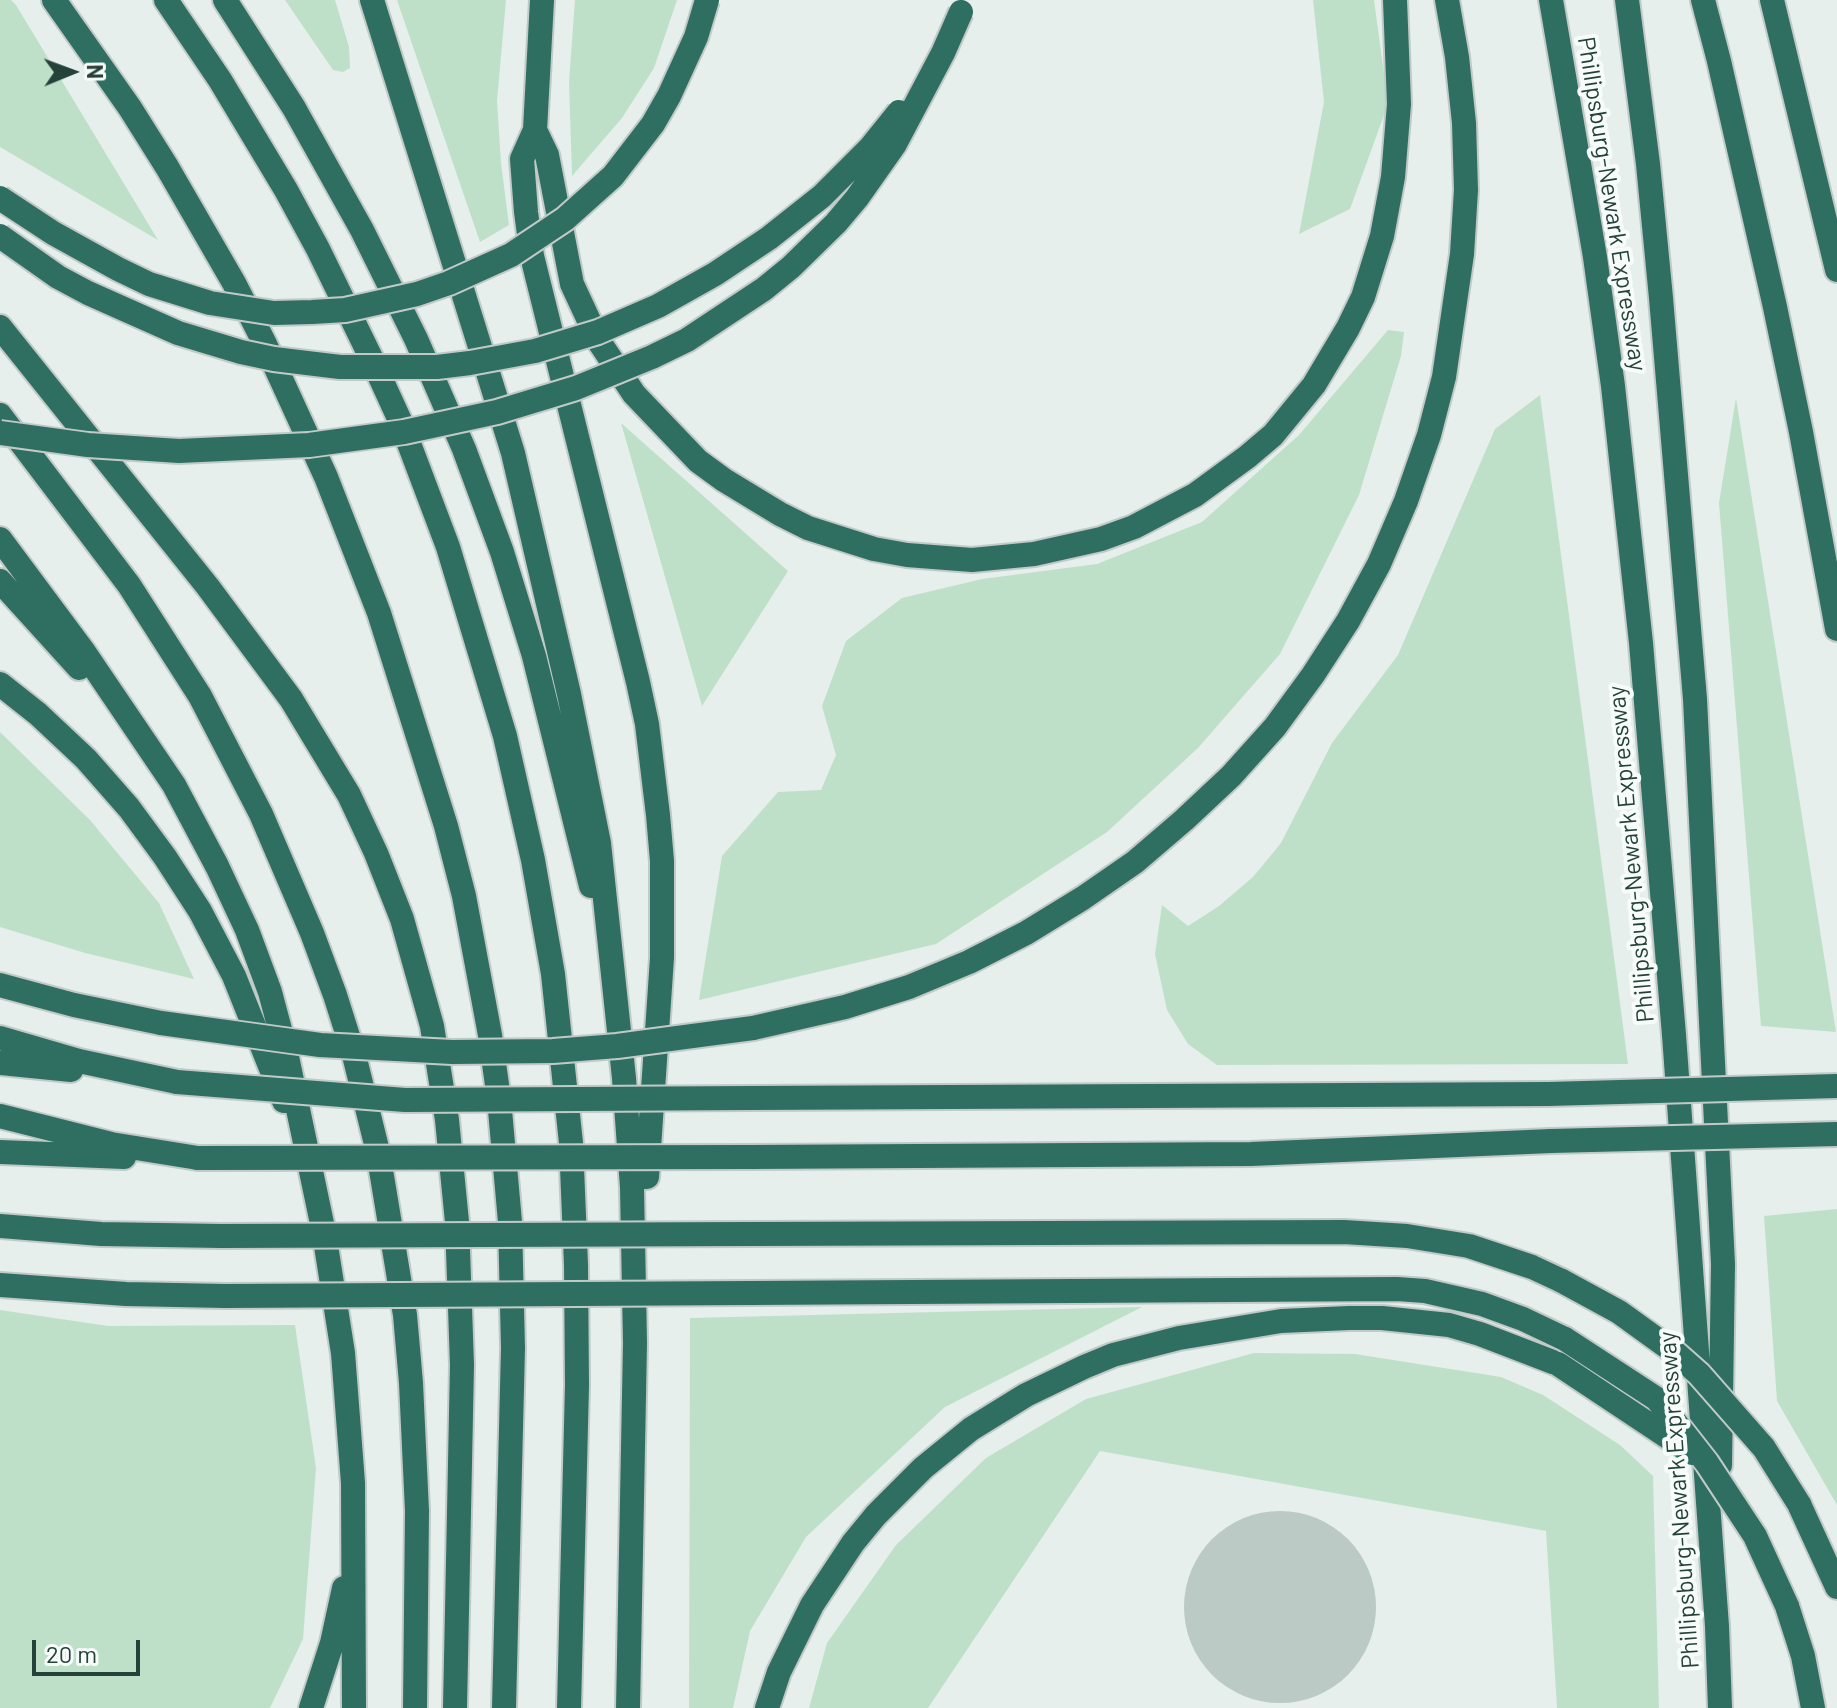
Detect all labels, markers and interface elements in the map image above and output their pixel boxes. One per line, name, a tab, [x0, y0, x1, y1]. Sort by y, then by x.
north arrow	[32, 32, 112, 112]
street label: Phillipsburg-Newark Expressway	[1571, 35, 1653, 373]
text: N	[83, 64, 109, 79]
street label: Phillipsburg-Newark Expressway	[1602, 684, 1660, 1024]
street label: Phillipsburg-Newark Expressway	[1653, 1330, 1705, 1670]
scale bar	[36, 1624, 144, 1674]
text: 20 m	[46, 1639, 97, 1668]

